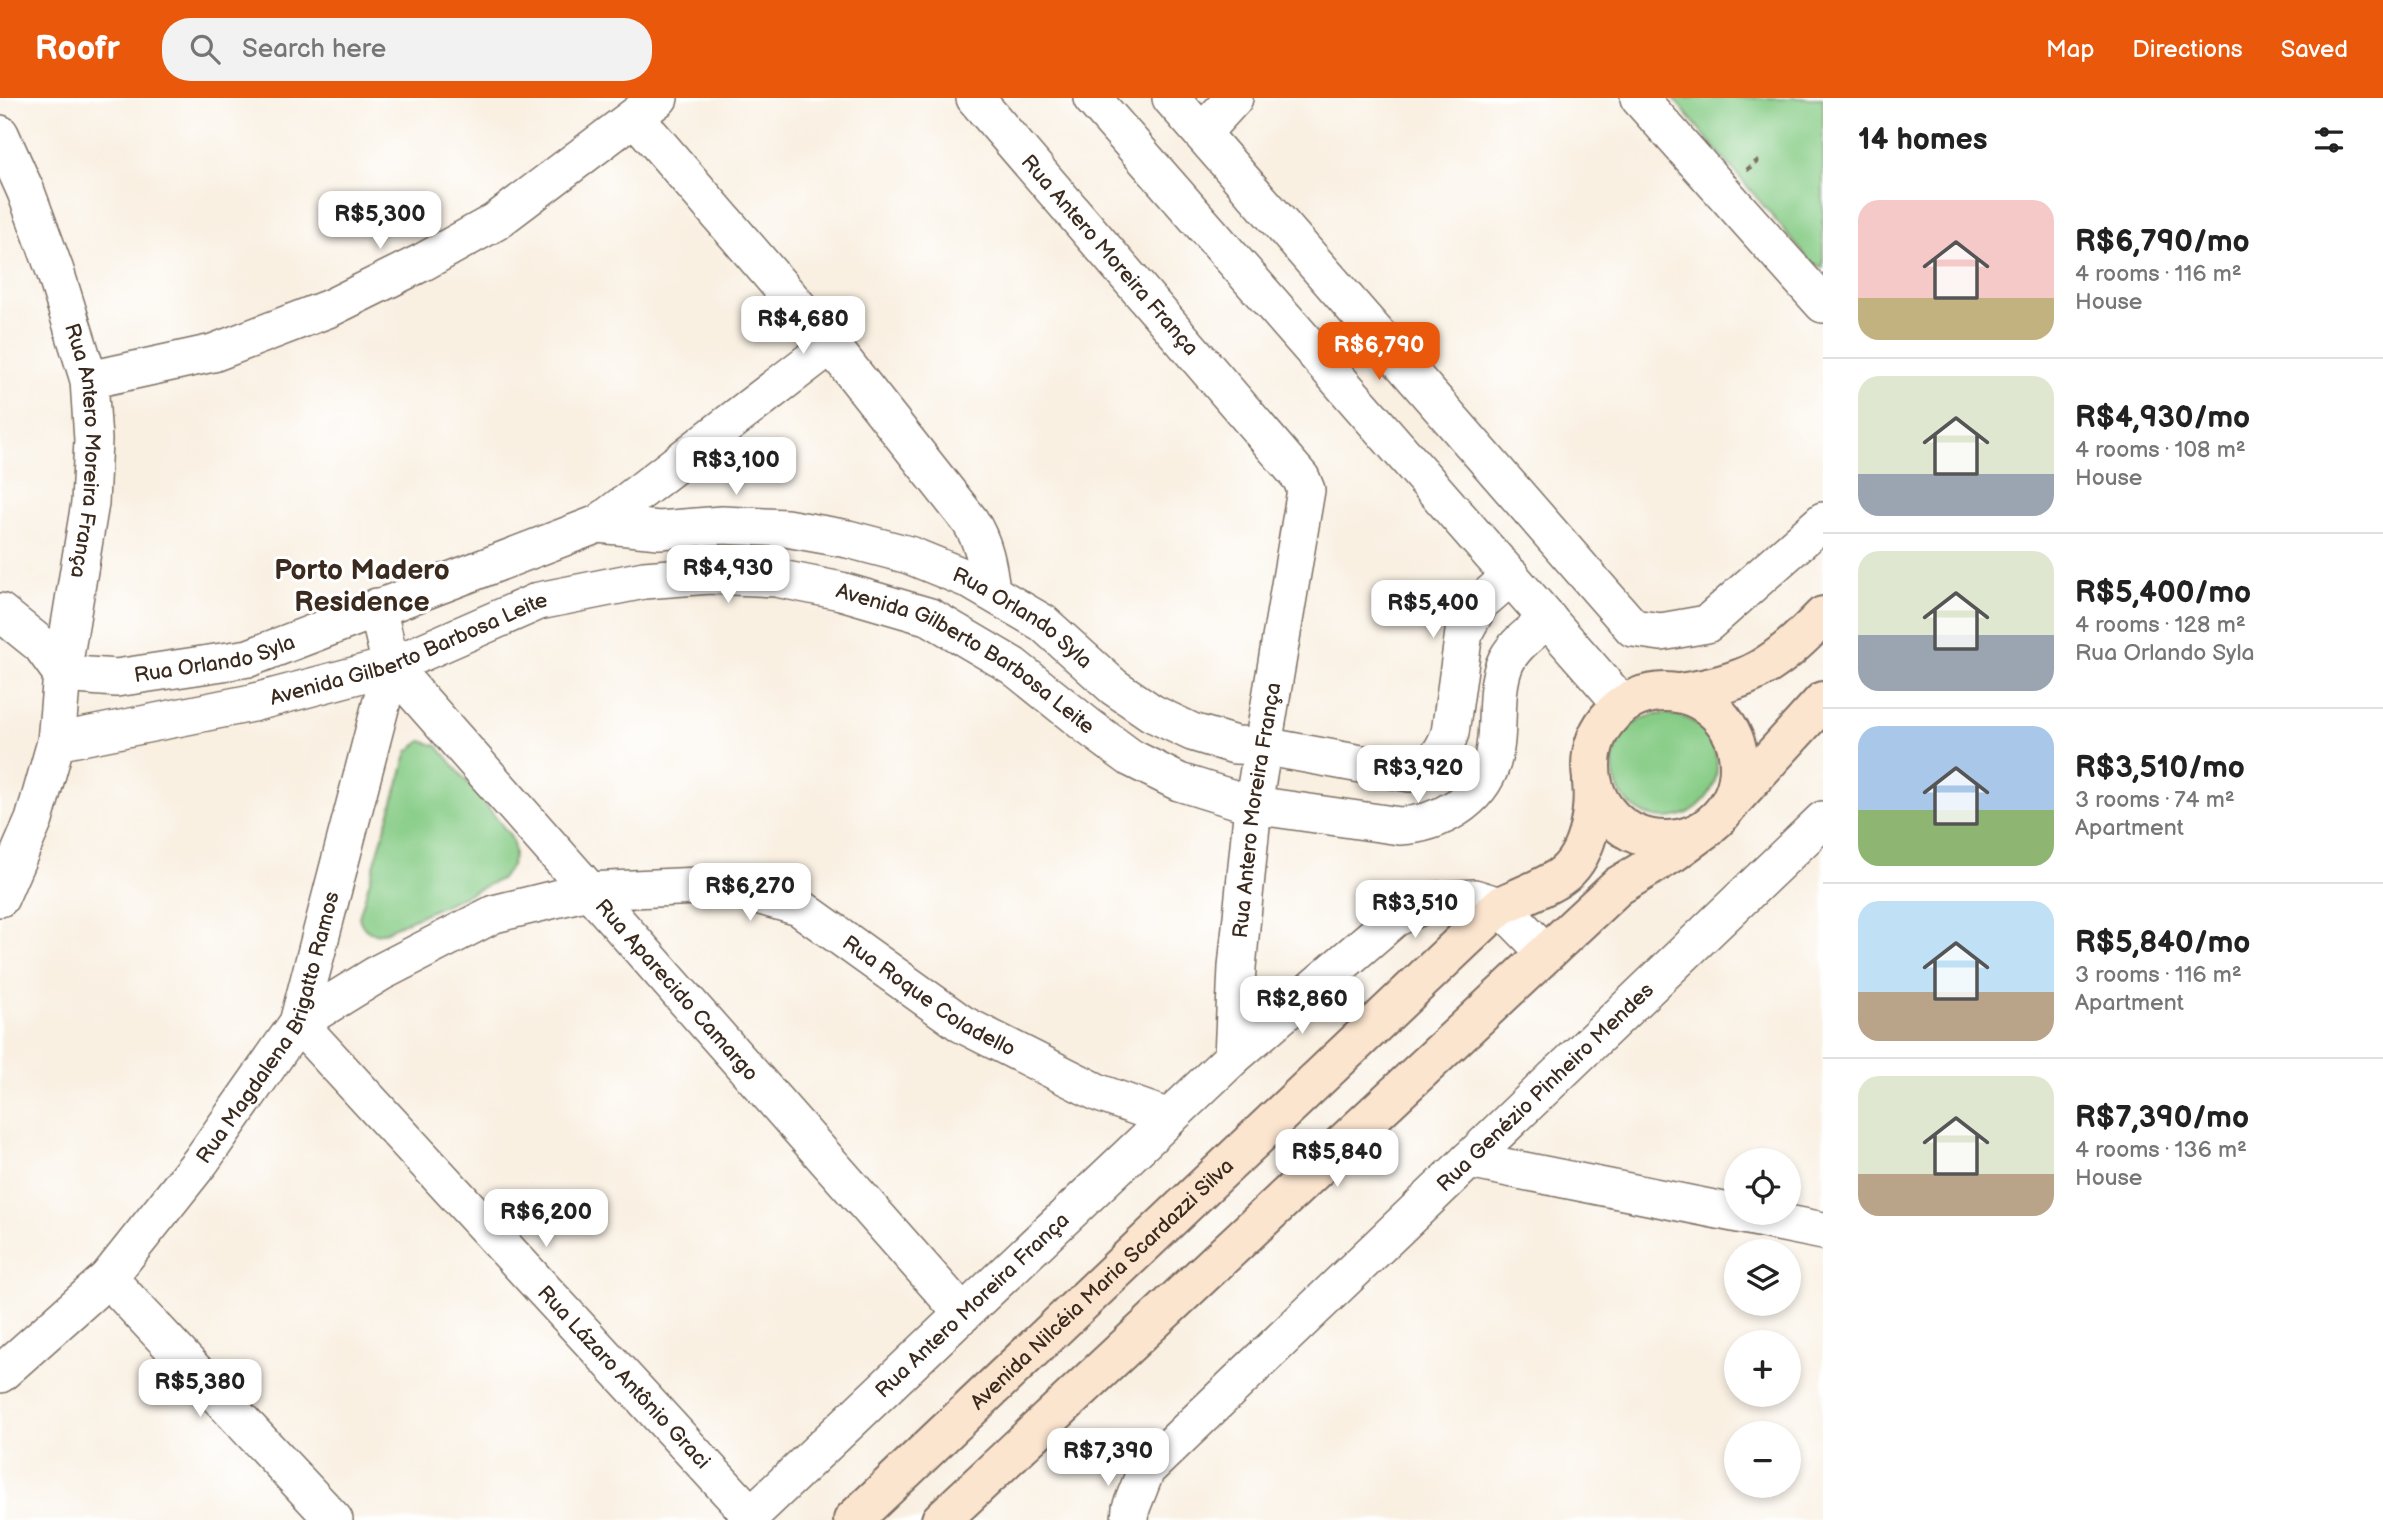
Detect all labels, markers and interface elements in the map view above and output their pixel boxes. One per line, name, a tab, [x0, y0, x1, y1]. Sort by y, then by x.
search box	[162, 18, 652, 81]
text: Roofr	[35, 29, 120, 69]
icon: search	[186, 30, 224, 68]
text: Search here	[242, 34, 386, 65]
text: Map	[2046, 35, 2094, 64]
text: Directions	[2132, 35, 2243, 64]
text: Saved	[2281, 35, 2348, 64]
icon: filters	[2310, 121, 2348, 159]
text: 14 homes	[1858, 122, 1987, 158]
street label: Rua Antero Moreira França	[1016, 150, 1204, 361]
pin: R$5,300	[315, 192, 445, 251]
text: R$5,300	[334, 200, 426, 228]
text: R$6,790/mo	[2075, 224, 2250, 260]
icon: home	[1914, 228, 1998, 312]
text: 4 rooms · 116 m²	[2075, 260, 2242, 288]
text: House	[2075, 288, 2142, 316]
pin: R$4,680	[738, 296, 868, 356]
text: R$4,680	[757, 305, 849, 333]
street label: Rua Antero Moreira França	[59, 320, 105, 580]
pin: R$6,790	[1314, 322, 1444, 382]
text: R$6,790	[1334, 331, 1424, 359]
text: R$4,930/mo	[2075, 400, 2250, 436]
icon: home	[1914, 404, 1998, 488]
text: 4 rooms · 108 m²	[2075, 436, 2246, 464]
pin: R$3,100	[671, 438, 801, 497]
text: R$3,100	[692, 446, 780, 474]
text: House	[2075, 464, 2142, 492]
pin: R$4,930	[663, 546, 793, 605]
district label: Porto Madero Residence	[274, 554, 450, 619]
text: R$4,930	[683, 554, 773, 582]
street label: Rua Orlando Syla	[949, 562, 1097, 674]
text: R$5,400/mo	[2075, 575, 2251, 611]
street label: Avenida Gilberto Barbosa Leite	[833, 578, 1099, 740]
icon: home	[1914, 579, 1998, 663]
pin: R$5,400	[1368, 580, 1498, 640]
street label: Avenida Gilberto Barbosa Leite	[267, 588, 549, 711]
text: R$5,400	[1387, 589, 1479, 617]
text: 4 rooms · 128 m²	[2075, 611, 2246, 639]
street label: Rua Orlando Syla	[132, 630, 298, 688]
text: Rua Orlando Syla	[2075, 639, 2254, 667]
street label: Rua Antero Moreira França	[1228, 681, 1286, 939]
pin: R$3,920	[1353, 746, 1483, 805]
text: R$3,510/mo	[2075, 750, 2245, 786]
text: R$3,920	[1373, 754, 1463, 782]
icon: home	[1914, 754, 1998, 838]
text: 3 rooms · 74 m²	[2075, 786, 2235, 814]
text: Apartment	[2075, 814, 2184, 842]
pin: R$6,270	[685, 864, 815, 923]
text: R$6,270	[705, 872, 795, 900]
pin: R$3,510	[1350, 880, 1480, 940]
street label: Rua Magdalena Brigatto Ramos	[191, 889, 345, 1169]
text: R$3,510	[1372, 889, 1458, 917]
street label: Rua Aparecido Camargo	[590, 894, 763, 1086]
text: R$5,840/mo	[2075, 925, 2250, 961]
icon: home	[1914, 929, 1998, 1013]
street label: Rua Roque Coladello	[837, 930, 1019, 1062]
text: 3 rooms · 116 m²	[2075, 961, 2242, 989]
pin: R$2,860	[1237, 976, 1367, 1036]
street label: Rua Genézio Pinheiro Mendes	[1432, 978, 1659, 1197]
text: R$2,860	[1256, 985, 1348, 1013]
text: Apartment	[2075, 989, 2184, 1017]
text: R$7,390/mo	[2075, 1100, 2249, 1136]
icon: home	[1914, 1104, 1998, 1188]
pin: R$5,840	[1272, 1130, 1402, 1189]
text: 4 rooms · 136 m²	[2075, 1136, 2247, 1164]
text: R$5,840	[1292, 1138, 1383, 1166]
map controls	[1724, 1148, 1801, 1498]
button: locate	[1724, 1148, 1801, 1225]
street label: Avenida Nilcéia Maria Scardazzi Silva	[965, 1154, 1239, 1415]
text: House	[2075, 1164, 2142, 1192]
pin: R$6,200	[481, 1190, 611, 1249]
text: R$6,200	[500, 1198, 592, 1226]
street label: Rua Antero Moreira França	[870, 1207, 1075, 1403]
button: layers	[1724, 1239, 1801, 1316]
street label: Rua Lázaro Antônio Graci	[532, 1280, 715, 1474]
button: +	[1724, 1330, 1801, 1407]
pin: R$5,380	[135, 1360, 265, 1419]
text: R$5,380	[155, 1368, 245, 1396]
button: −	[1724, 1421, 1801, 1498]
pin: R$7,390	[1043, 1428, 1173, 1488]
text: R$7,390	[1063, 1437, 1153, 1465]

